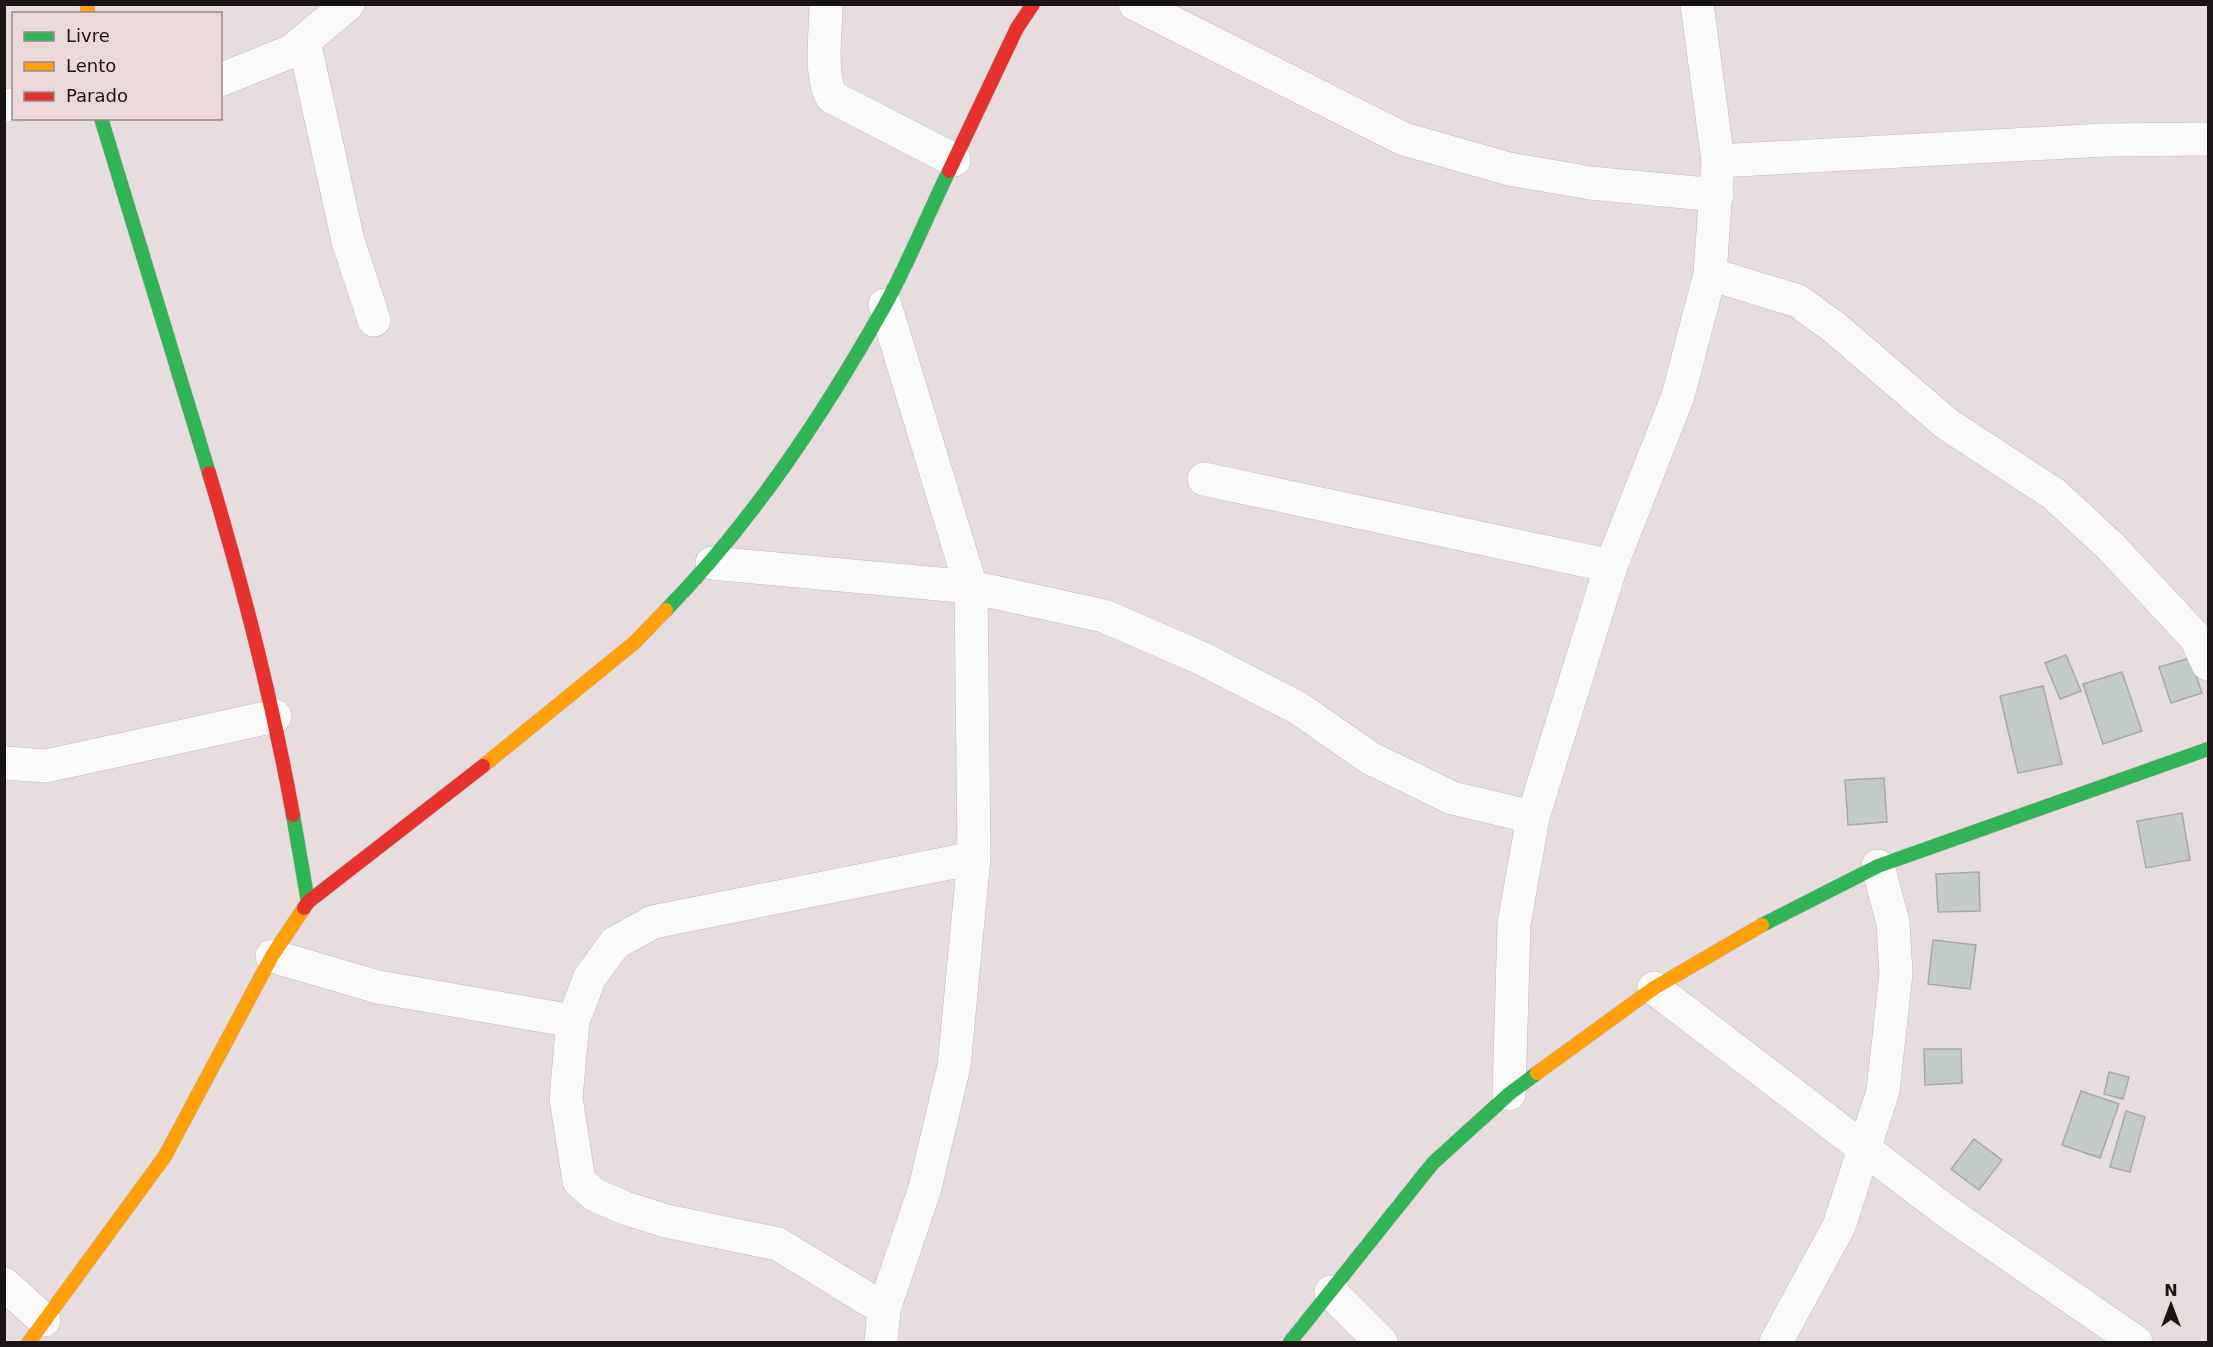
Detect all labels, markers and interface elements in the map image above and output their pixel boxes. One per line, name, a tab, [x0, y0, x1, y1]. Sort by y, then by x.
legend	[12, 12, 222, 120]
text: Livre	[66, 25, 110, 46]
text: Lento	[66, 55, 116, 76]
text: Parado	[66, 85, 128, 106]
north arrow	[2141, 1275, 2201, 1335]
text: N	[2164, 1281, 2178, 1300]

